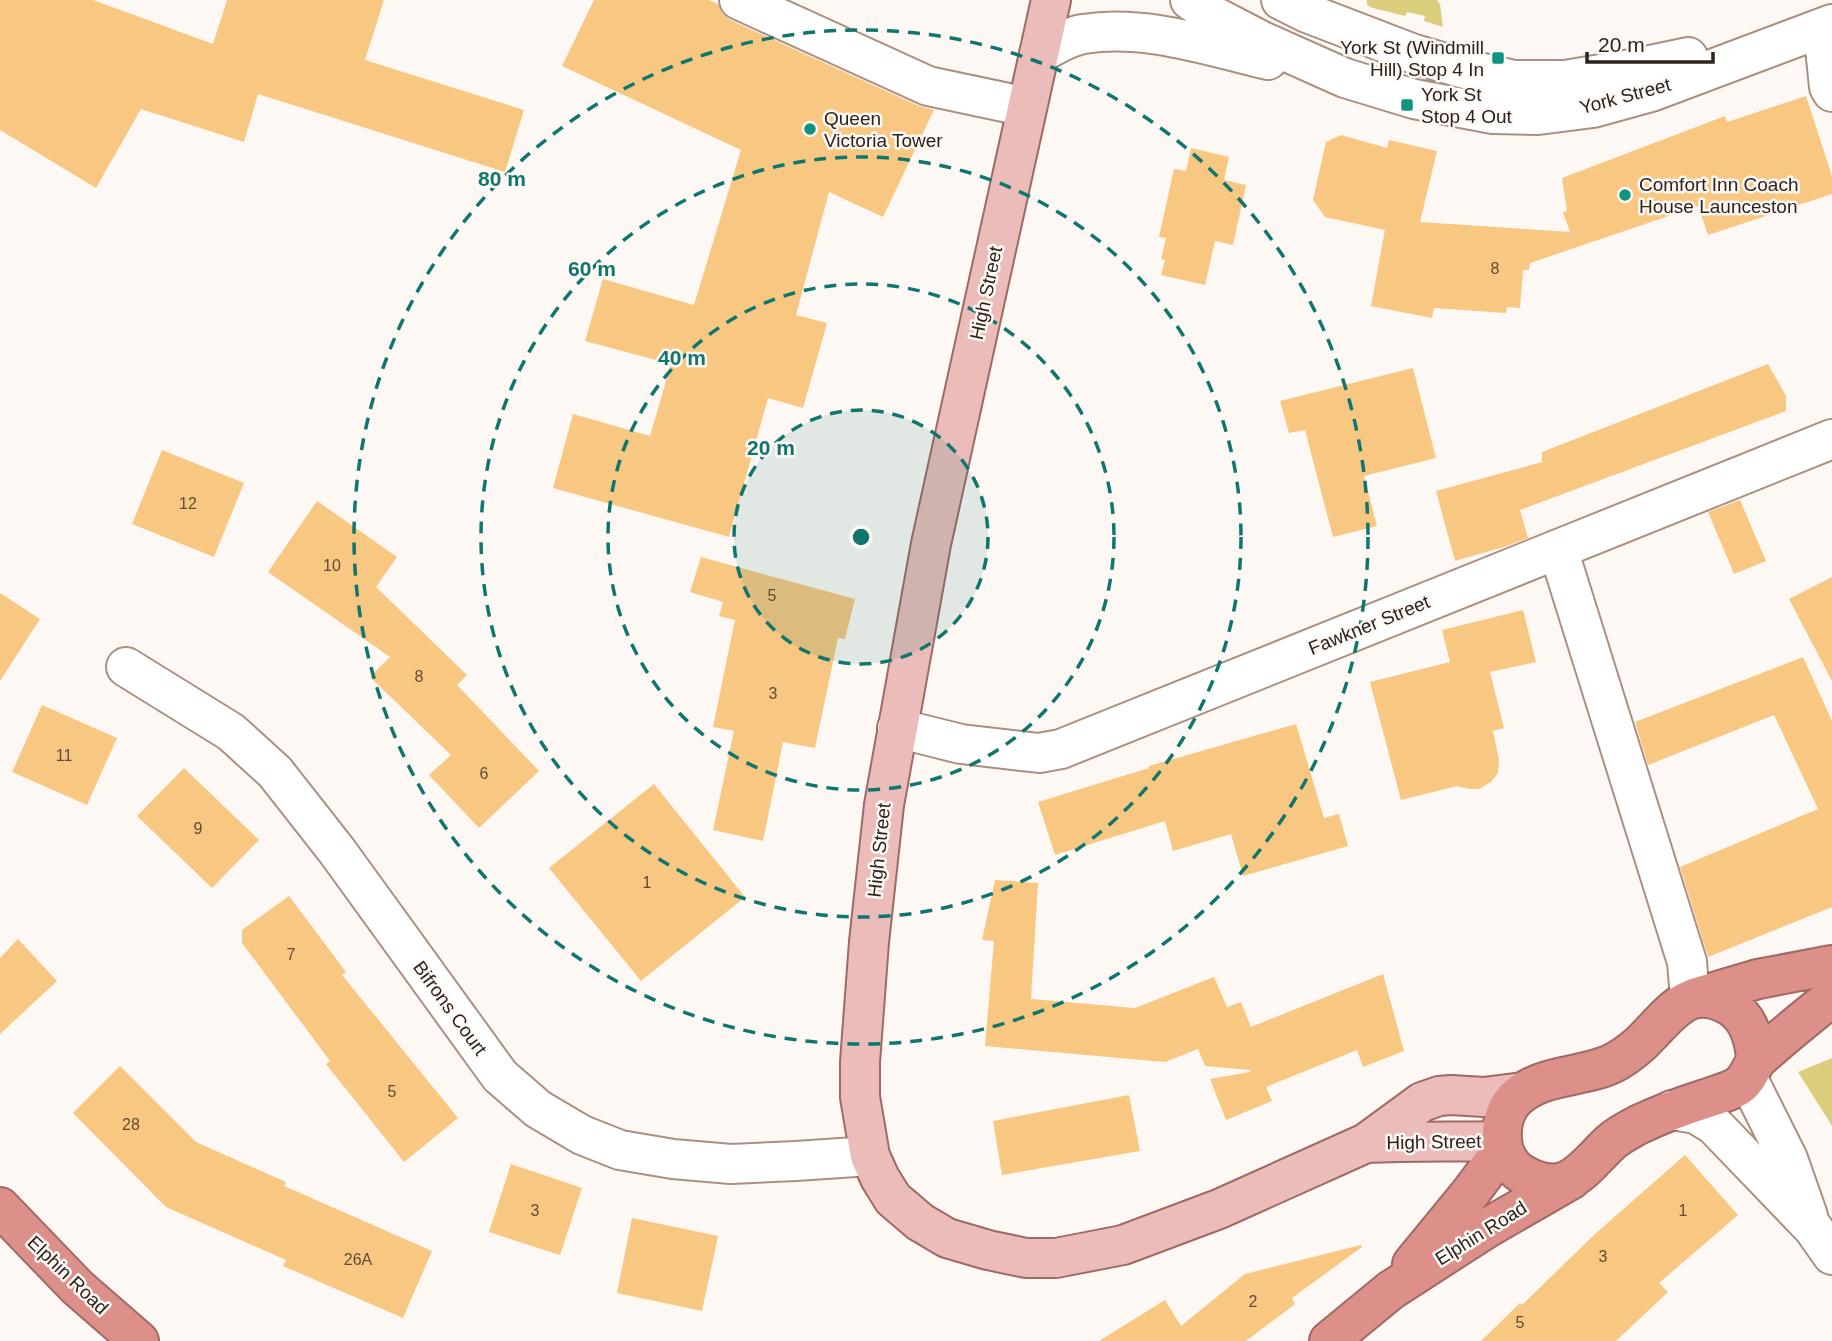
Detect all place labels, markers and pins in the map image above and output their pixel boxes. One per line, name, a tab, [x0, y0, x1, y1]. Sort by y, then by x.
place label: York St (Windmill Hill) Stop 4 In	[1340, 37, 1484, 80]
marker: York St (Windmill Hill) Stop 4 In	[1490, 50, 1506, 66]
place label: York St Stop 4 Out	[1421, 84, 1513, 127]
marker: York St Stop 4 Out	[1399, 97, 1415, 113]
place label: Queen Victoria Tower	[824, 108, 943, 151]
marker: Queen Victoria Tower	[802, 121, 818, 137]
place label: Comfort Inn Coach House Launceston	[1639, 174, 1798, 217]
marker: Comfort Inn Coach House Launceston	[1617, 187, 1633, 203]
centre of rings	[849, 525, 873, 549]

